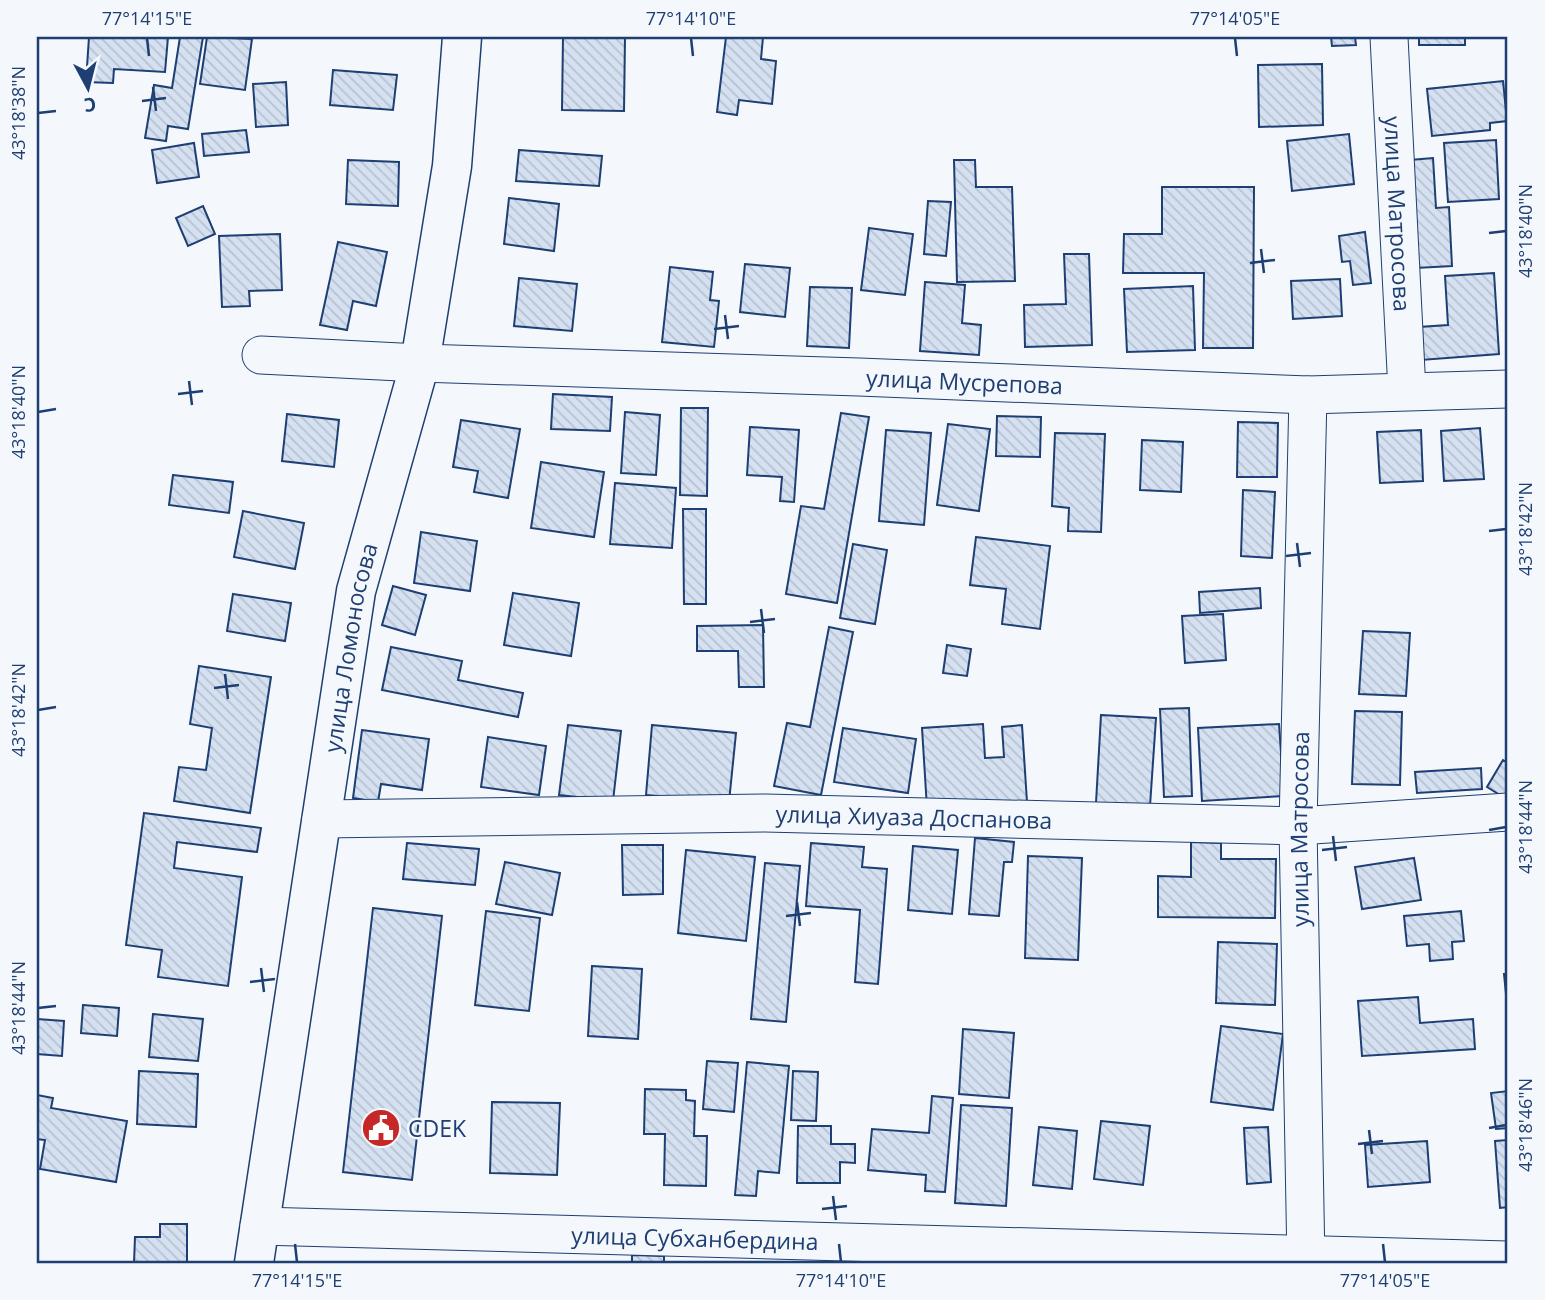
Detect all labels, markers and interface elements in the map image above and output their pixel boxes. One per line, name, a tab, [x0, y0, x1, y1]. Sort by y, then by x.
text: 77°14'15"E	[102, 6, 192, 30]
text: 77°14'10"E	[646, 6, 736, 30]
text: 77°14'05"E	[1190, 6, 1280, 30]
north arrow	[52, 52, 122, 122]
text: 43°18'38"N	[6, 66, 30, 160]
text: С	[82, 91, 98, 119]
street label: улица Матросова	[1377, 115, 1419, 312]
text: 43°18'40"N	[1513, 184, 1537, 278]
street label: улица Мусрепова	[865, 361, 1063, 401]
text: 43°18'40"N	[6, 365, 30, 459]
text: 43°18'42"N	[1513, 482, 1537, 576]
street label: улица Ломоносова	[316, 539, 385, 755]
text: 43°18'42"N	[6, 663, 30, 757]
street label: улица Матросова	[1282, 731, 1316, 927]
text: 43°18'44"N	[1513, 780, 1537, 874]
street label: улица Хиуаза Доспанова	[775, 797, 1053, 836]
text: 43°18'44"N	[6, 961, 30, 1055]
text: 43°18'46"N	[1513, 1078, 1537, 1172]
public building icon: CDEK	[360, 1107, 402, 1149]
place label: CDEK	[408, 1112, 467, 1144]
street label: улица Субханбердина	[571, 1219, 819, 1257]
text: 77°14'15"E	[252, 1268, 342, 1292]
text: 77°14'10"E	[796, 1268, 886, 1292]
text: 77°14'05"E	[1340, 1268, 1430, 1292]

